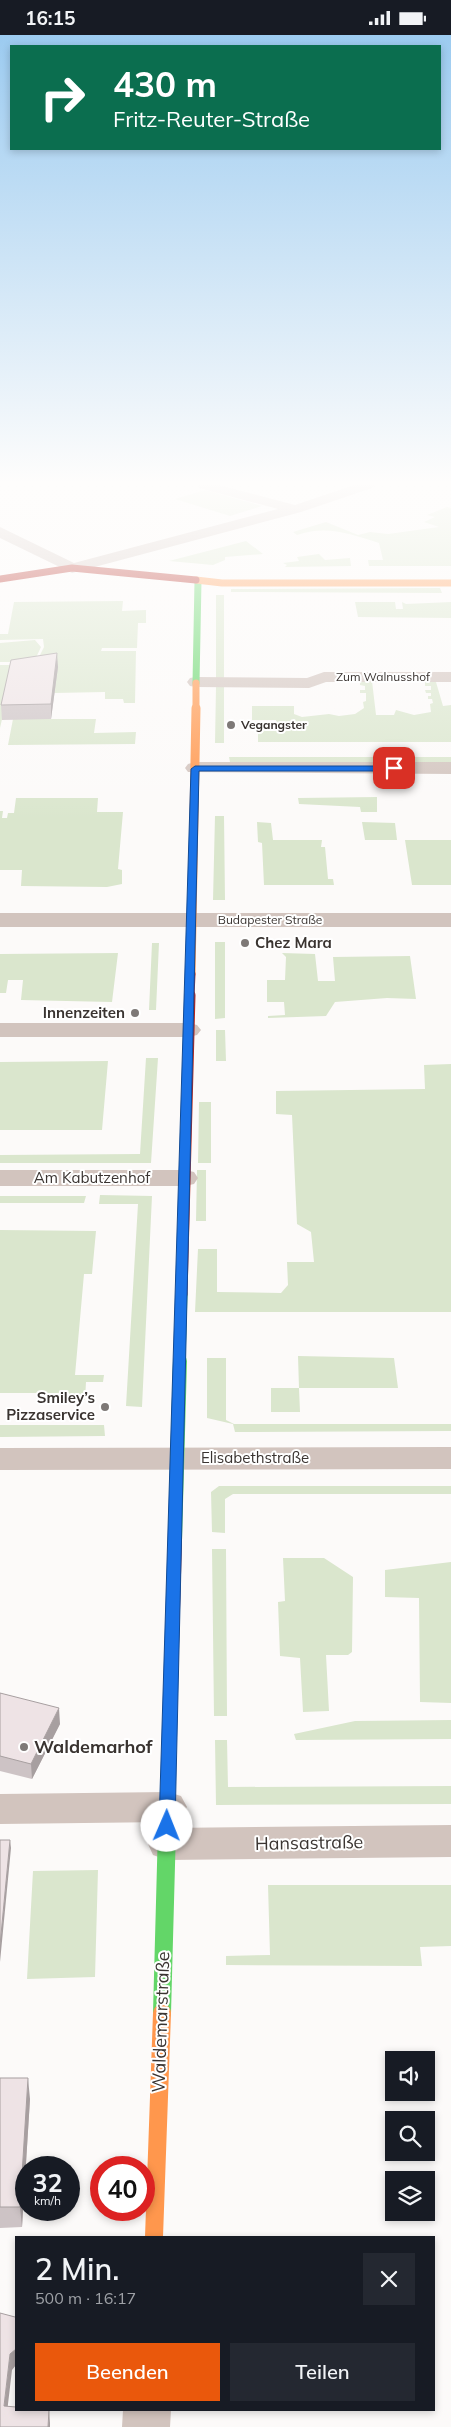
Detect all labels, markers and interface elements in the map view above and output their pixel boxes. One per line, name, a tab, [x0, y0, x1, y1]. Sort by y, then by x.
text: 16:15	[25, 6, 75, 30]
text: 430 m	[113, 62, 217, 106]
icon: right	[30, 65, 95, 130]
text: Fritz-Reuter-Straße	[113, 105, 310, 133]
street label: Zum Walnusshof	[336, 669, 431, 684]
place label: Vegangster	[240, 717, 307, 732]
marker: Vegangster	[225, 719, 237, 731]
pin	[373, 747, 415, 789]
icon: arrive	[380, 754, 408, 782]
street label: Budapester Straße	[218, 912, 322, 927]
place label: Chez Mara	[255, 933, 332, 952]
marker: Chez Mara	[239, 937, 251, 949]
place label: Innenzeiten	[43, 1003, 125, 1022]
marker: Innenzeiten	[129, 1007, 141, 1019]
street label: Am Kabutzenhof	[34, 1168, 151, 1187]
place label: Smiley’s Pizzaservice	[6, 1388, 95, 1424]
marker: Smiley’s Pizzaservice	[99, 1401, 111, 1413]
street label: Elisabethstraße	[201, 1448, 309, 1467]
place label: Waldemarhof	[34, 1735, 153, 1758]
marker: Waldemarhof	[18, 1741, 30, 1753]
position arrow	[140, 1799, 192, 1851]
street label: Hansastraße	[255, 1830, 363, 1855]
street label: Waldemarstraße	[147, 1951, 174, 2093]
map controls	[385, 2051, 435, 2221]
button: sound	[385, 2051, 435, 2101]
button: search	[385, 2111, 435, 2161]
speed limit sign: 40	[90, 2156, 155, 2221]
text: 32	[32, 2167, 63, 2198]
button: layers	[385, 2171, 435, 2221]
text: km/h	[34, 2193, 61, 2208]
text: 2 Min.	[35, 2250, 119, 2288]
button: close	[363, 2253, 415, 2305]
text: 500 m · 16:17	[35, 2288, 136, 2308]
button: Beenden	[35, 2343, 220, 2401]
button: Teilen	[230, 2343, 415, 2401]

